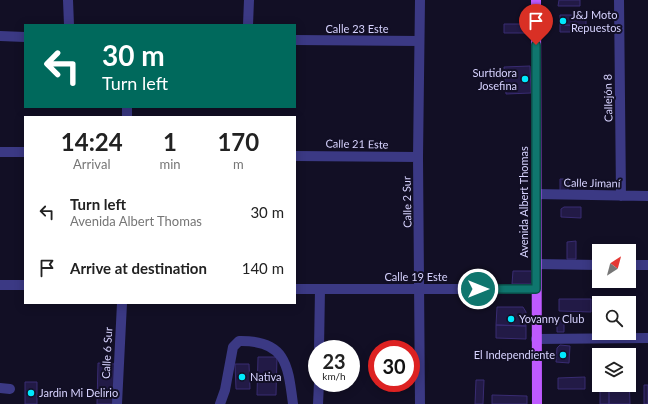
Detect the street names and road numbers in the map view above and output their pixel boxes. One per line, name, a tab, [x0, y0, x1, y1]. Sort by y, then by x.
street label: Calle 23 Este	[326, 22, 389, 35]
street label: Callejón 8	[601, 74, 614, 122]
street label: Calle 21 Este	[325, 136, 389, 151]
street label: Avenida Albert Thomas	[517, 146, 530, 258]
street label: Calle 2 Sur	[400, 176, 413, 228]
street label: Calle Jimaní	[563, 176, 621, 190]
street label: Calle 19 Este	[385, 270, 448, 283]
street label: Calle 6 Sur	[99, 327, 114, 379]

